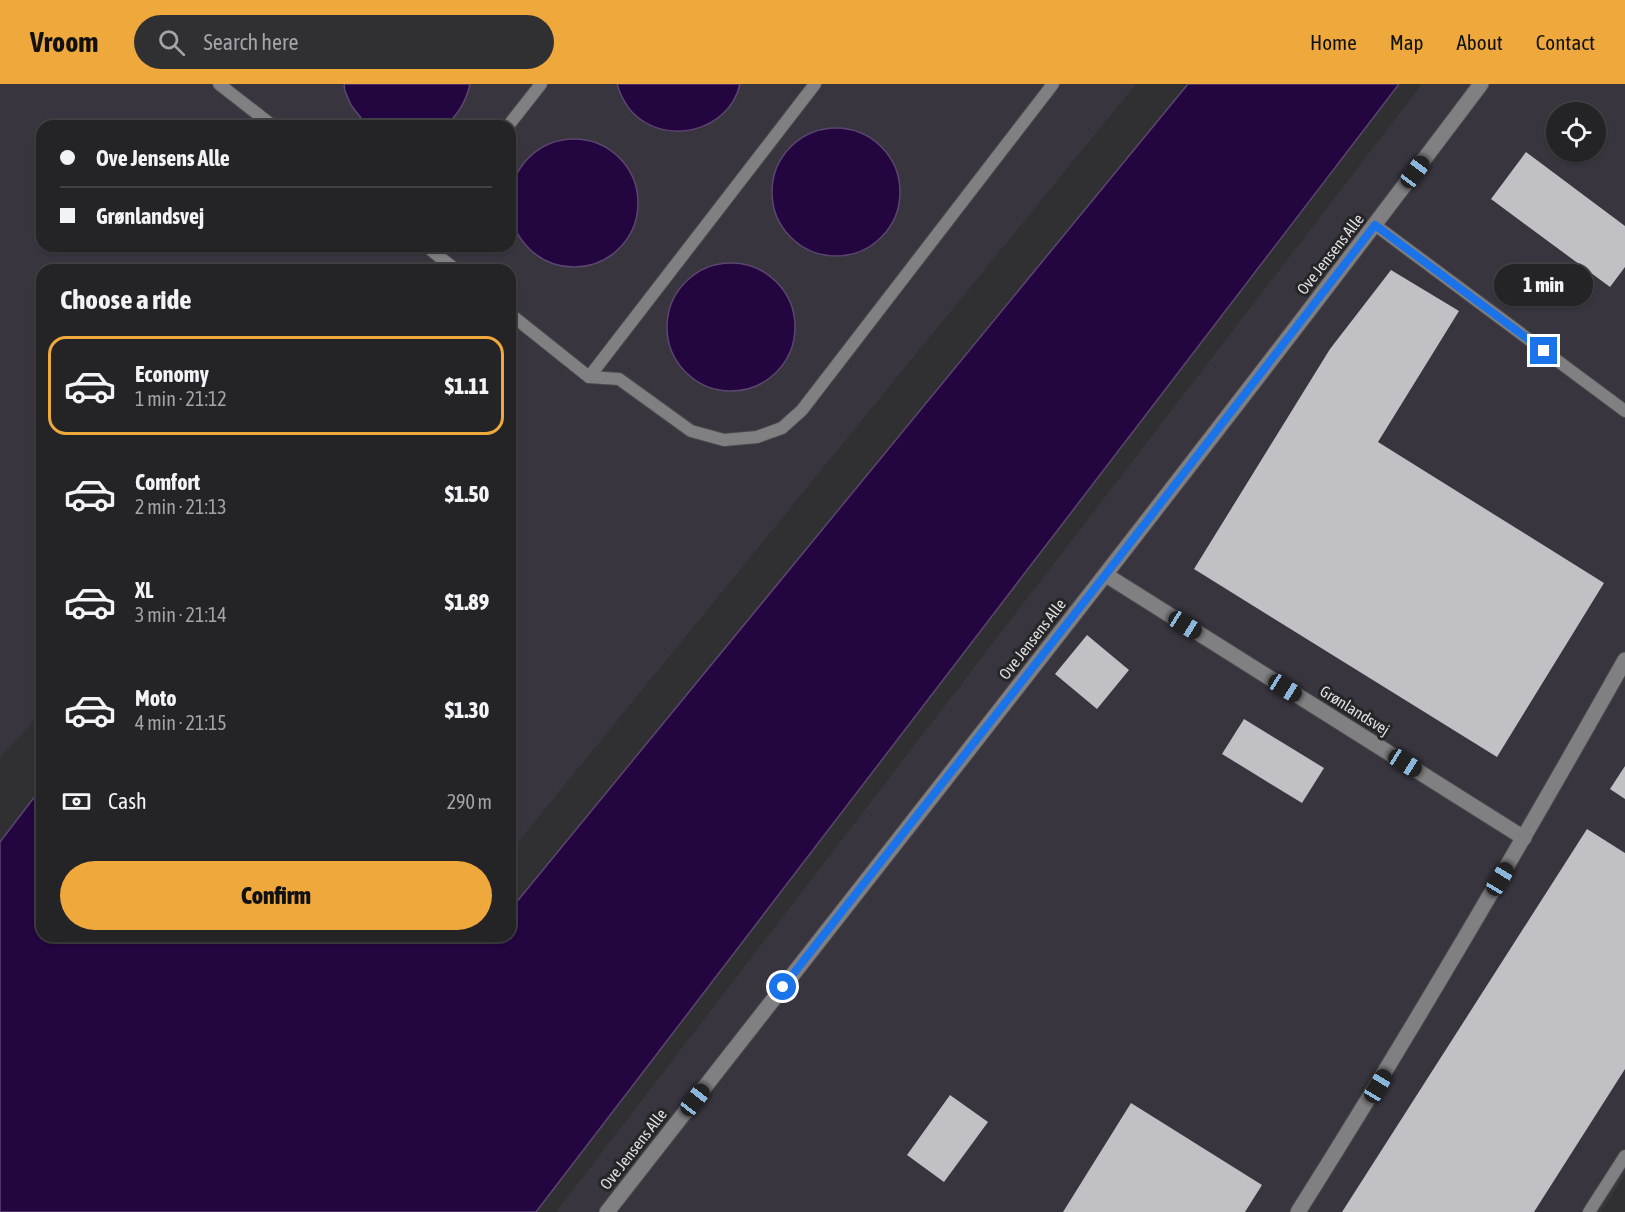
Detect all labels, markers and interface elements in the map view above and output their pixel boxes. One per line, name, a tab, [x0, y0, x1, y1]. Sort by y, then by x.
search box	[134, 15, 554, 69]
text: Vroom	[30, 26, 98, 58]
icon: search	[155, 26, 188, 59]
text: Search here	[203, 29, 298, 55]
text: Home	[1310, 30, 1357, 54]
text: Map	[1390, 30, 1424, 54]
text: About	[1457, 30, 1503, 54]
text: Contact	[1536, 30, 1595, 54]
map controls	[1546, 102, 1606, 162]
button: locate	[1546, 102, 1606, 162]
text: Ove Jensens Alle	[96, 145, 230, 171]
car	[1397, 152, 1433, 192]
text: Grønlandsvej	[96, 203, 204, 229]
street label: Ove Jensens Alle	[1293, 210, 1367, 298]
callout: 1 min	[1494, 264, 1594, 306]
text: 1 min	[1523, 273, 1564, 296]
text: Choose a ride	[60, 284, 192, 315]
route end	[1530, 337, 1557, 364]
icon: car	[63, 359, 117, 413]
text: Economy	[135, 361, 209, 387]
text: $1.11	[445, 373, 489, 399]
text: 1 min · 21:12	[135, 387, 227, 410]
icon: car	[63, 467, 117, 521]
text: Comfort	[135, 469, 200, 495]
text: $1.50	[445, 481, 489, 507]
text: 2 min · 21:13	[135, 495, 227, 518]
icon: car	[63, 575, 117, 629]
text: XL	[135, 577, 153, 603]
text: $1.89	[445, 589, 489, 615]
street label: Ove Jensens Alle	[995, 595, 1069, 683]
text: 3 min · 21:14	[135, 603, 227, 626]
car	[1165, 608, 1205, 642]
car	[1265, 671, 1305, 705]
street label: Grønlandsvej	[1316, 682, 1393, 739]
icon: car	[63, 683, 117, 737]
text: Moto	[135, 685, 177, 711]
text: $1.30	[445, 697, 489, 723]
text: 4 min · 21:15	[135, 711, 227, 734]
car	[1385, 746, 1425, 780]
icon: cash	[60, 785, 93, 818]
text: Cash	[108, 788, 147, 814]
text: 290 m	[447, 790, 492, 813]
car	[1483, 859, 1517, 899]
button: Confirm	[60, 861, 492, 930]
route start	[769, 973, 796, 1000]
car	[1361, 1066, 1395, 1106]
car	[677, 1080, 713, 1120]
street label: Ove Jensens Alle	[596, 1105, 670, 1193]

